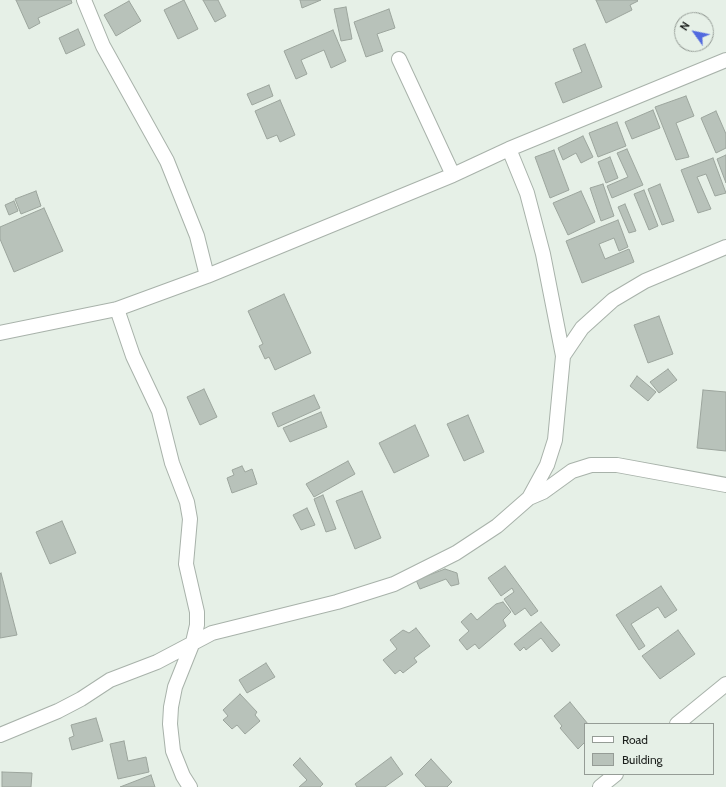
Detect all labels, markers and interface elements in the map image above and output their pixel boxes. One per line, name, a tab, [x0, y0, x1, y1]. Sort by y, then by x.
north arrow	[674, 12, 714, 52]
text: N	[677, 19, 693, 33]
legend	[584, 723, 714, 775]
text: Road	[622, 732, 648, 747]
text: Building	[622, 752, 663, 767]

